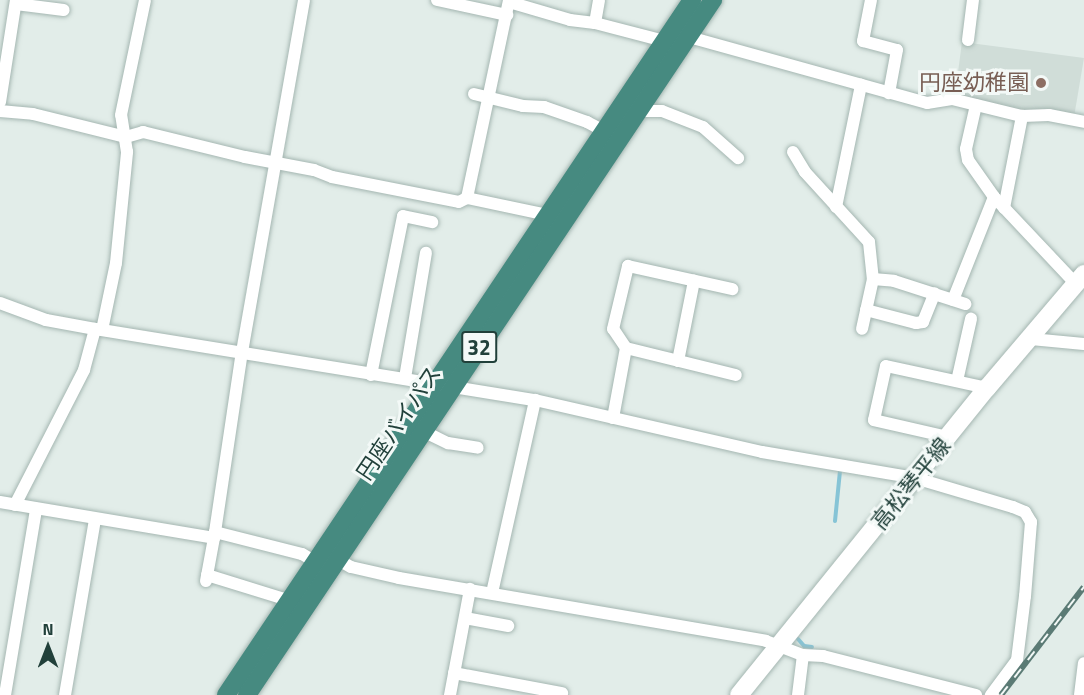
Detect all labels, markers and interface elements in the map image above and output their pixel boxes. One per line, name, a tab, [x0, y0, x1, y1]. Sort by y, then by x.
place label: 円座幼稚園	[919, 70, 1029, 96]
marker: 円座幼稚園	[1034, 76, 1048, 90]
road number: 32	[461, 329, 497, 365]
street label: 円座バイパス	[351, 361, 447, 485]
street label: 高松琴平線	[866, 433, 956, 535]
north arrow	[18, 617, 78, 677]
text: N	[42, 617, 54, 641]

